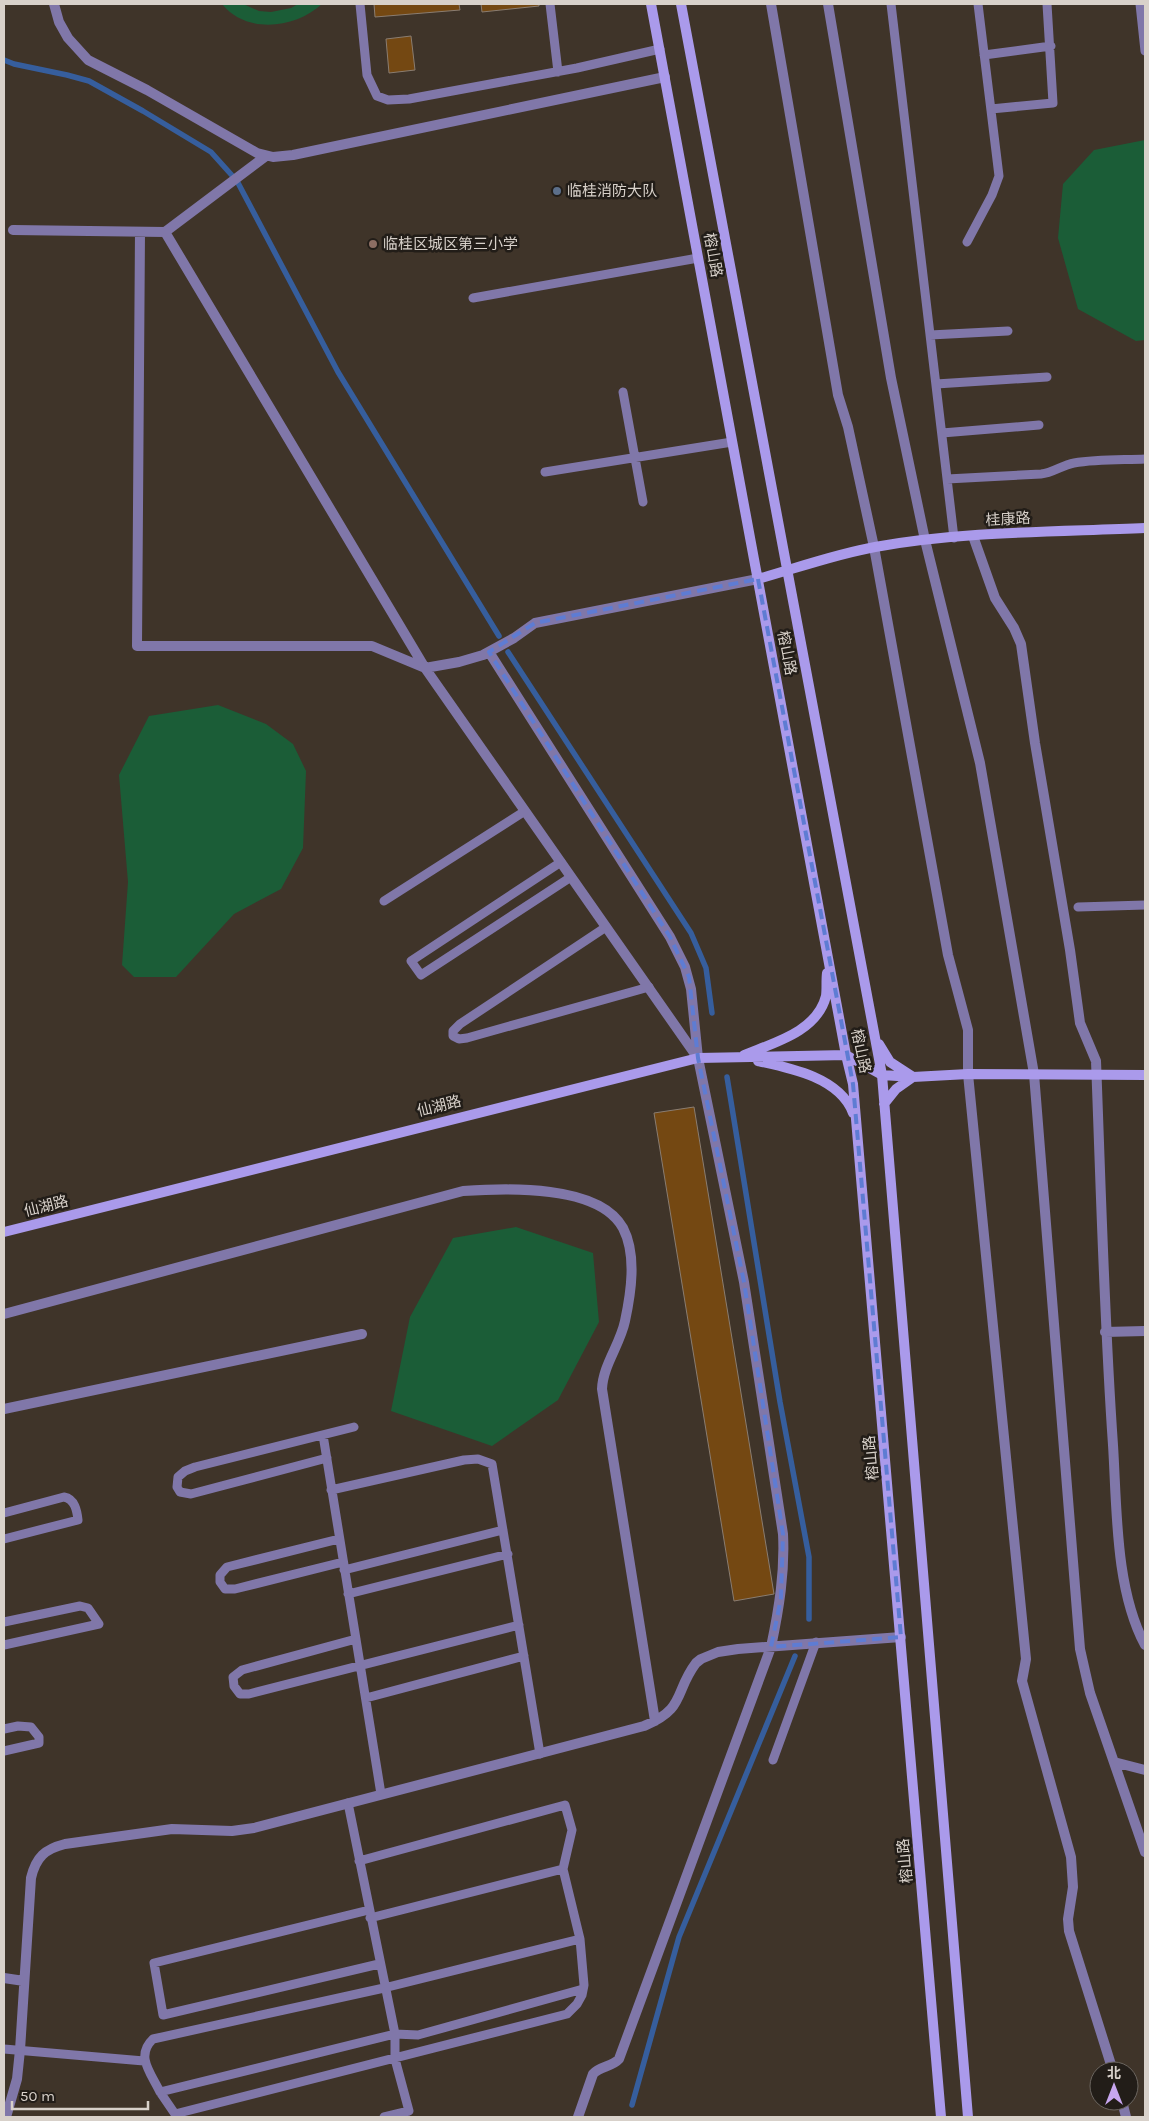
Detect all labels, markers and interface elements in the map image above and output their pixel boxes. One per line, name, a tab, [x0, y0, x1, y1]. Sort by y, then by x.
place label: 临桂消防大队	[567, 182, 657, 200]
marker: 临桂消防大队	[551, 185, 563, 197]
street label: 榕山路	[700, 231, 726, 279]
place label: 临桂区城区第三小学	[383, 235, 518, 253]
marker: 临桂区城区第三小学	[367, 238, 379, 250]
street label: 桂康路	[985, 509, 1031, 529]
street label: 榕山路	[774, 629, 800, 677]
street label: 榕山路	[848, 1027, 874, 1075]
street label: 仙湖路	[415, 1092, 463, 1120]
street label: 仙湖路	[22, 1192, 70, 1220]
street label: 榕山路	[860, 1435, 882, 1481]
street label: 榕山路	[894, 1838, 916, 1884]
north arrow	[1089, 2061, 1139, 2111]
text: 北	[1107, 2065, 1121, 2082]
scale bar	[12, 2078, 149, 2110]
text: 50 m	[20, 2087, 55, 2105]

